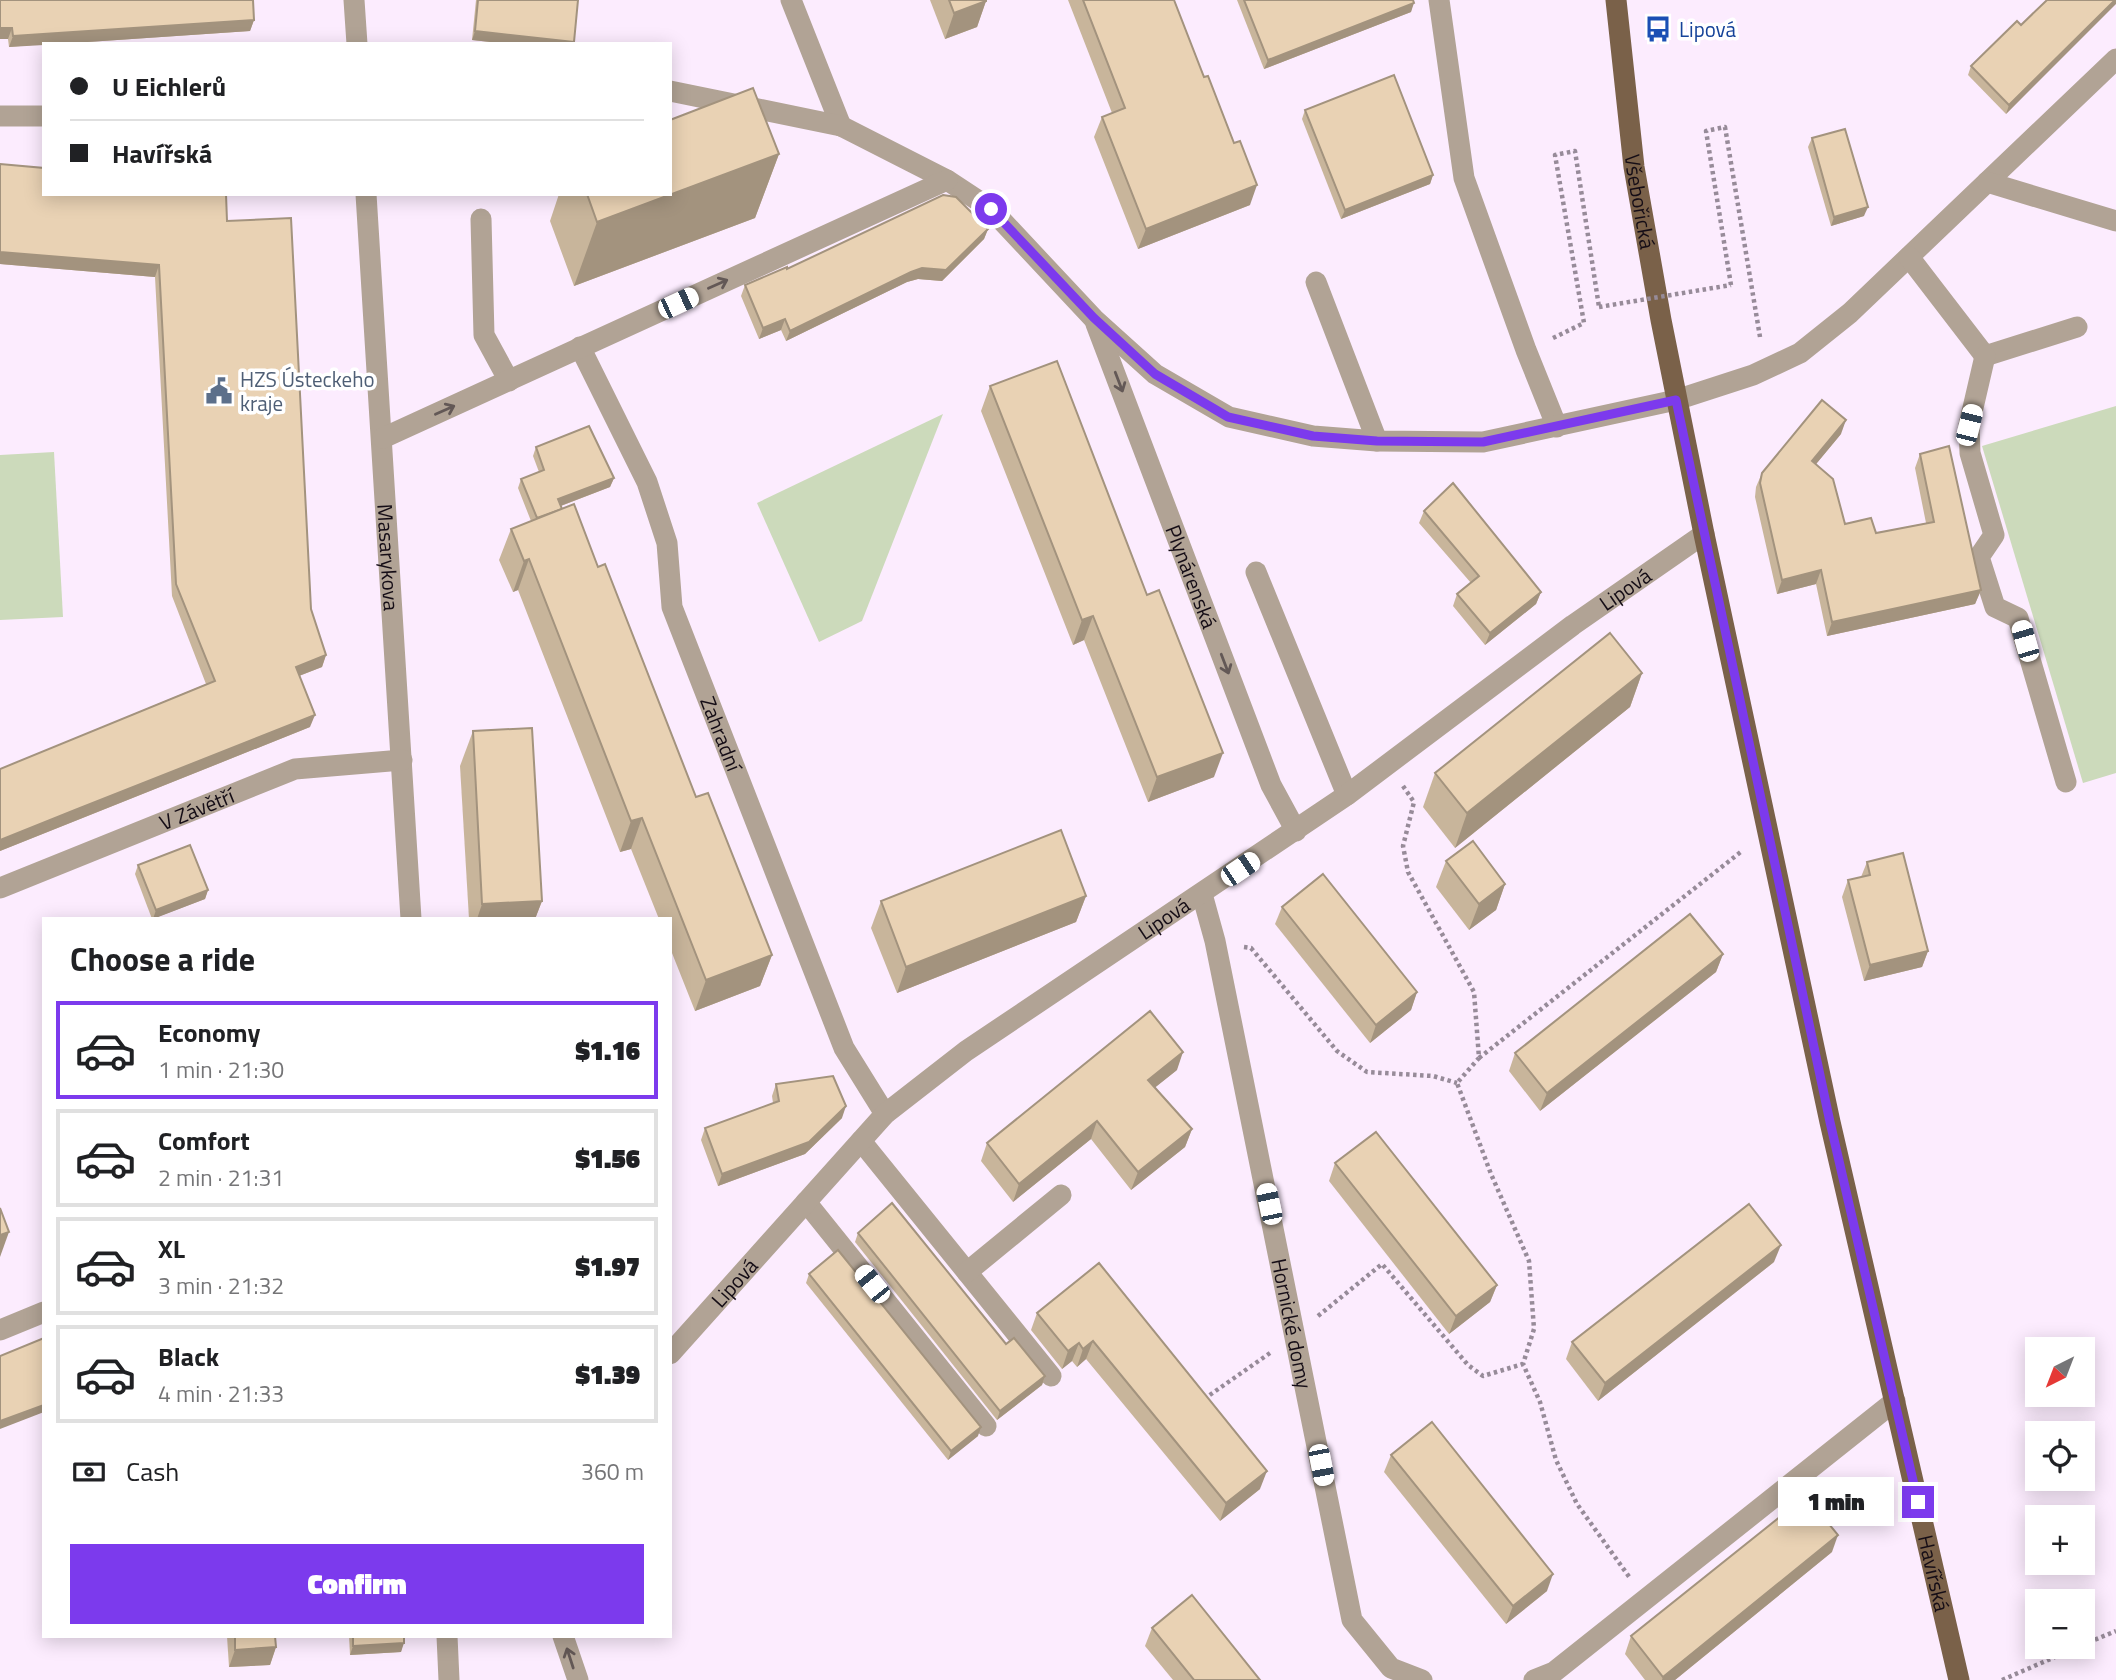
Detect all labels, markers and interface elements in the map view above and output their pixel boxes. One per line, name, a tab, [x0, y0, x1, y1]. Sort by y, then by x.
place label: Lipová	[1679, 13, 1737, 45]
bus stop icon: Lipová	[1643, 14, 1673, 44]
text: U Eichlerů	[112, 67, 226, 106]
text: Havířská	[112, 134, 212, 173]
street label: Všebořická	[1617, 152, 1664, 252]
route start	[975, 193, 1007, 225]
one-way arrow	[707, 277, 728, 290]
car	[655, 285, 702, 321]
place label: HZS Ústeckeho kraje	[240, 363, 375, 419]
one-way arrow	[1113, 371, 1126, 393]
public building icon: HZS Ústeckeho kraje	[204, 376, 234, 406]
car	[1954, 402, 1985, 448]
one-way arrow	[434, 403, 455, 416]
street label: Masarykova	[369, 503, 408, 612]
street label: Plynárenská	[1158, 520, 1226, 633]
street label: Lipová	[1592, 559, 1658, 618]
car	[2010, 618, 2041, 664]
one-way arrow	[1220, 652, 1233, 674]
street label: Zahradní	[692, 692, 751, 777]
street label: V Závětří	[154, 779, 240, 838]
car	[1217, 849, 1264, 889]
street label: Lipová	[1131, 889, 1197, 947]
text: Choose a ride	[70, 935, 255, 983]
text: Economy	[158, 1013, 260, 1052]
icon: car	[74, 1019, 137, 1082]
text: $1.16	[575, 1031, 640, 1070]
text: 1 min · 21:30	[158, 1052, 284, 1087]
text: Comfort	[158, 1121, 250, 1160]
icon: car	[74, 1127, 137, 1190]
text: $1.56	[575, 1139, 640, 1178]
text: 2 min · 21:31	[158, 1160, 284, 1195]
car	[1255, 1181, 1284, 1227]
text: XL	[158, 1229, 185, 1268]
icon: car	[74, 1235, 137, 1298]
text: $1.97	[575, 1247, 640, 1286]
street label: Lipová	[703, 1250, 765, 1314]
street label: Hornické domy	[1263, 1256, 1321, 1392]
car	[851, 1261, 894, 1307]
text: 3 min · 21:32	[158, 1268, 284, 1303]
text: Black	[158, 1337, 219, 1376]
north arrow	[2025, 1337, 2095, 1407]
map controls	[2025, 1337, 2095, 1659]
icon: car	[74, 1343, 137, 1406]
text: $1.39	[575, 1355, 640, 1394]
text: 4 min · 21:33	[158, 1376, 284, 1411]
button: locate	[2025, 1421, 2095, 1491]
car	[1307, 1442, 1336, 1488]
text: Cash	[126, 1452, 179, 1491]
icon: cash	[70, 1453, 108, 1491]
text: 360 m	[581, 1454, 644, 1489]
callout: 1 min	[1778, 1478, 1894, 1526]
text: 1 min	[1807, 1484, 1865, 1519]
route end	[1902, 1486, 1934, 1518]
button: +	[2025, 1505, 2095, 1575]
street label: Havířská	[1910, 1532, 1959, 1615]
button: Confirm	[70, 1544, 644, 1624]
button: −	[2025, 1589, 2095, 1659]
one-way arrow	[563, 1648, 575, 1670]

